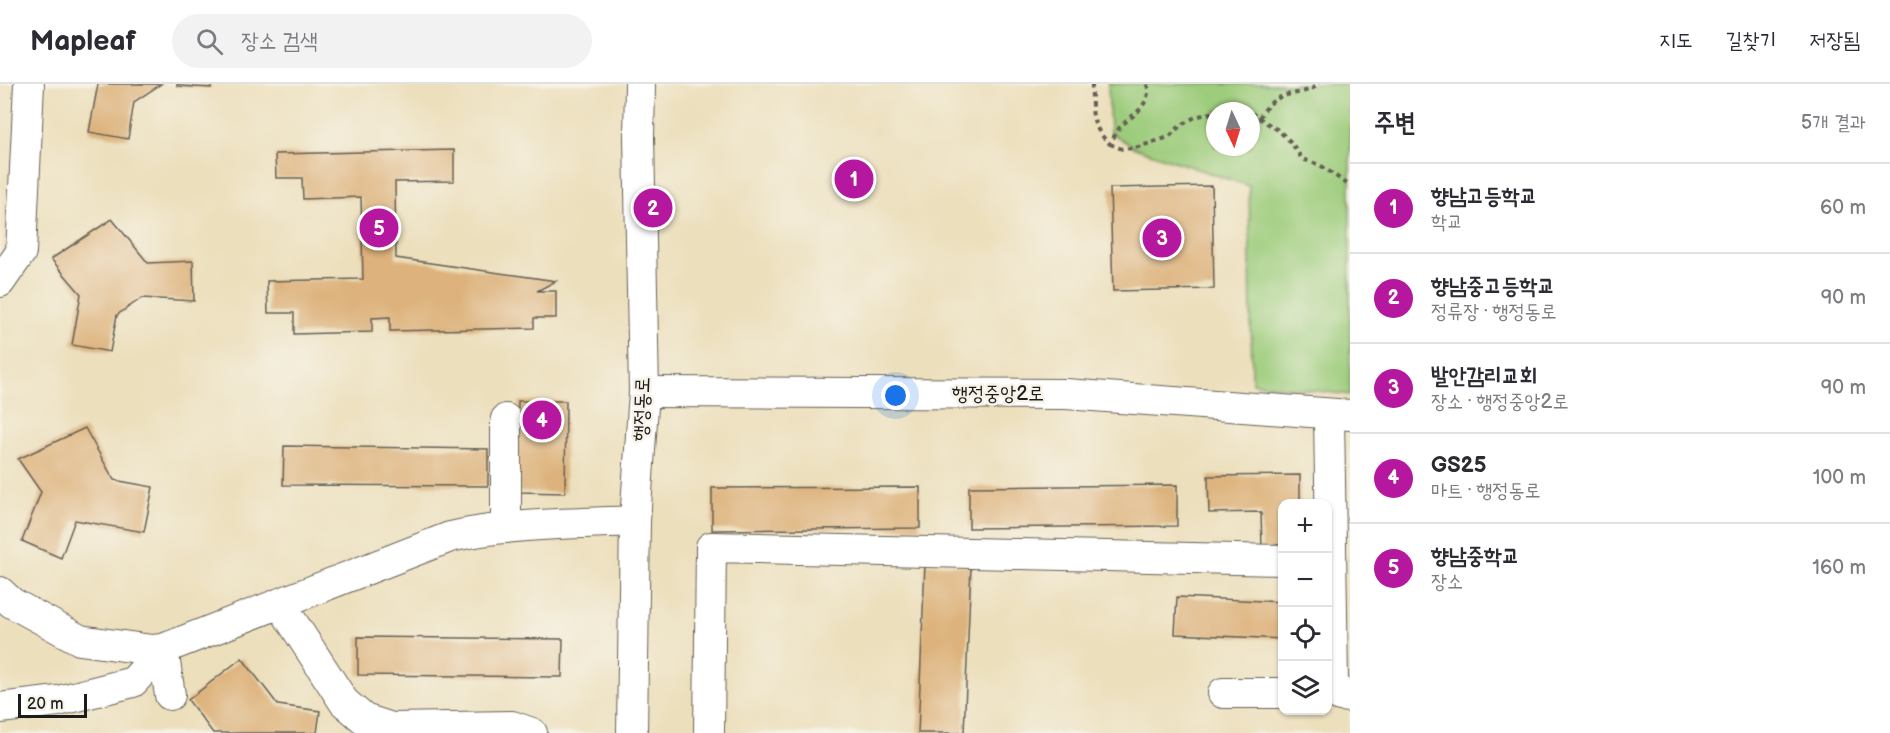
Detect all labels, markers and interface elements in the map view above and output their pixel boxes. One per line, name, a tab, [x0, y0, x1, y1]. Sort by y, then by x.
search box	[172, 14, 592, 68]
text: Mapleaf	[30, 25, 136, 58]
icon: search	[193, 25, 226, 58]
text: 장소 검색	[241, 28, 318, 55]
text: 지도	[1659, 28, 1693, 53]
text: 길찾기	[1726, 28, 1776, 53]
text: 저장됨	[1809, 28, 1860, 53]
north arrow	[1206, 102, 1260, 156]
text: 주변	[1374, 108, 1416, 139]
text: 5개 결과	[1801, 111, 1866, 135]
pin: 1	[834, 156, 874, 202]
text: 향남고등학교	[1431, 183, 1537, 210]
pin: 2	[634, 186, 672, 230]
text: 1	[1389, 196, 1398, 220]
text: 60 m	[1820, 196, 1866, 220]
pin: 5	[360, 206, 398, 250]
text: 학교	[1431, 210, 1463, 234]
pin: 3	[1142, 216, 1182, 260]
text: 향남중고등학교	[1431, 273, 1555, 300]
text: 2	[1388, 286, 1399, 310]
text: 90 m	[1821, 286, 1866, 310]
text: 정류장 · 행정동로	[1431, 300, 1557, 324]
text: 발안감리교회	[1431, 363, 1537, 390]
street label: 행정동로	[629, 376, 655, 442]
text: 3	[1388, 376, 1399, 400]
text: 90 m	[1821, 376, 1866, 400]
your location	[881, 381, 910, 410]
street label: 행정중앙2로	[952, 382, 1044, 406]
text: 장소 · 행정중앙2로	[1431, 390, 1569, 414]
pin: 4	[522, 398, 562, 442]
text: GS25	[1431, 452, 1486, 479]
text: 4	[1388, 466, 1399, 490]
text: 100 m	[1813, 466, 1866, 490]
text: 마트 · 행정동로	[1431, 479, 1541, 503]
map controls	[1278, 499, 1332, 715]
button: +	[1278, 499, 1332, 553]
text: 향남중학교	[1431, 543, 1520, 570]
button: −	[1278, 553, 1332, 607]
text: 5	[1388, 556, 1399, 580]
text: 160 m	[1812, 556, 1866, 580]
text: 장소	[1431, 570, 1463, 594]
button: locate	[1278, 607, 1332, 661]
button: layers	[1278, 661, 1332, 715]
scale bar	[18, 691, 87, 718]
text: 20 m	[27, 695, 63, 714]

